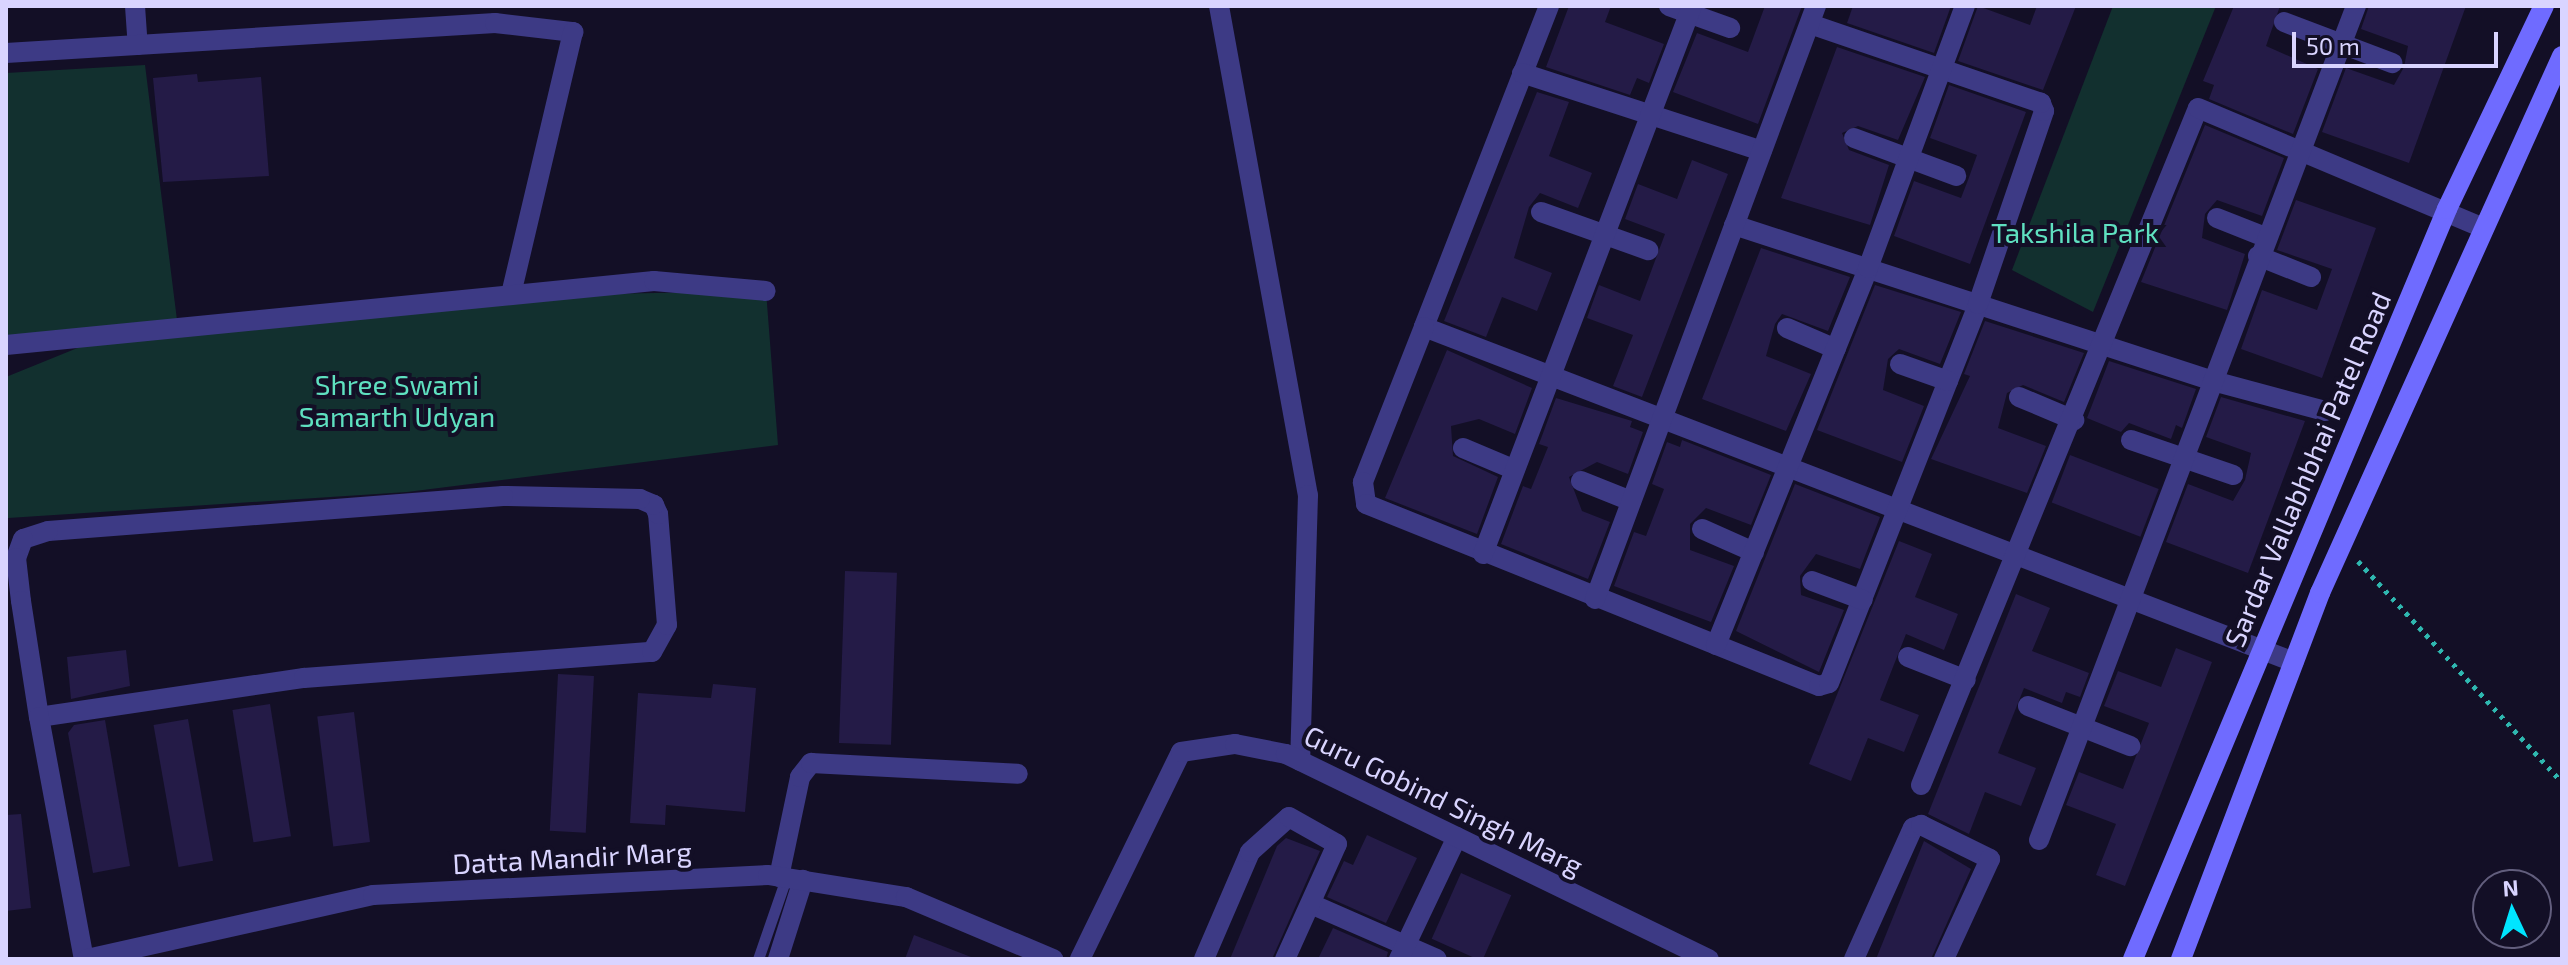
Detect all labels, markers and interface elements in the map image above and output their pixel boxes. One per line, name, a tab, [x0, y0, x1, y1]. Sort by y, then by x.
scale bar	[2296, 16, 2502, 66]
text: 50 m	[2306, 31, 2360, 60]
park label: Takshila Park	[1991, 215, 2159, 249]
street label: Sardar Vallabhbhai Patel Road	[2216, 286, 2398, 652]
park label: Shree Swami Samarth Udyan	[299, 367, 495, 433]
street label: Guru Gobind Singh Marg	[1299, 718, 1589, 882]
street label: Datta Mandir Marg	[451, 834, 693, 880]
north arrow	[2472, 869, 2552, 949]
text: N	[2502, 874, 2519, 901]

